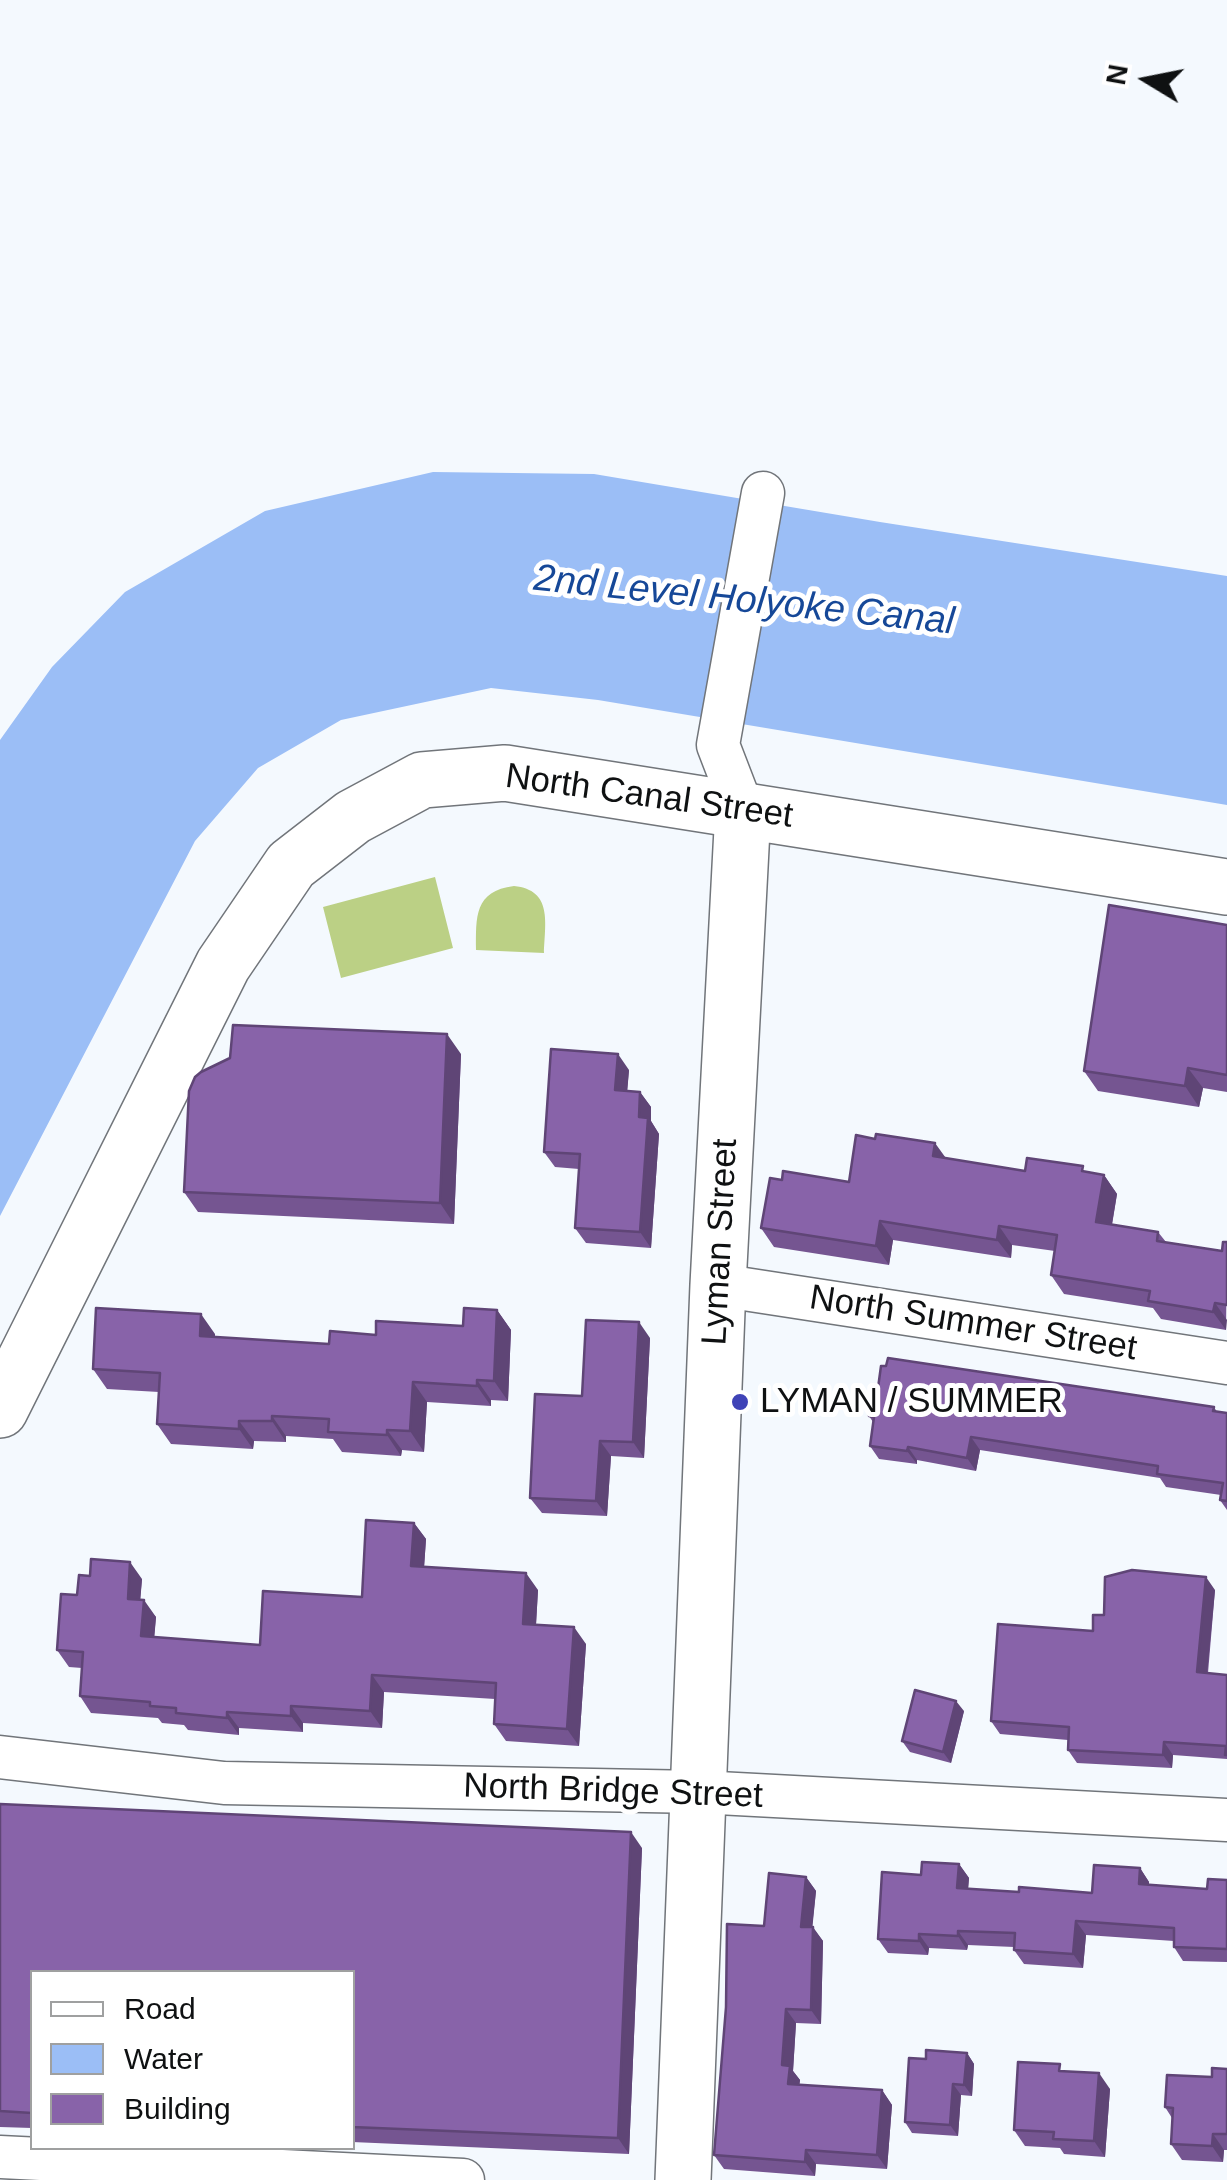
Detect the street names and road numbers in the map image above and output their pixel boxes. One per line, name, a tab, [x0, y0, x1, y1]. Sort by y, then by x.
street label: North Canal Street	[503, 756, 795, 838]
street label: Lyman Street	[695, 1138, 747, 1346]
street label: North Summer Street	[806, 1277, 1140, 1371]
street label: North Bridge Street	[463, 1766, 763, 1818]

